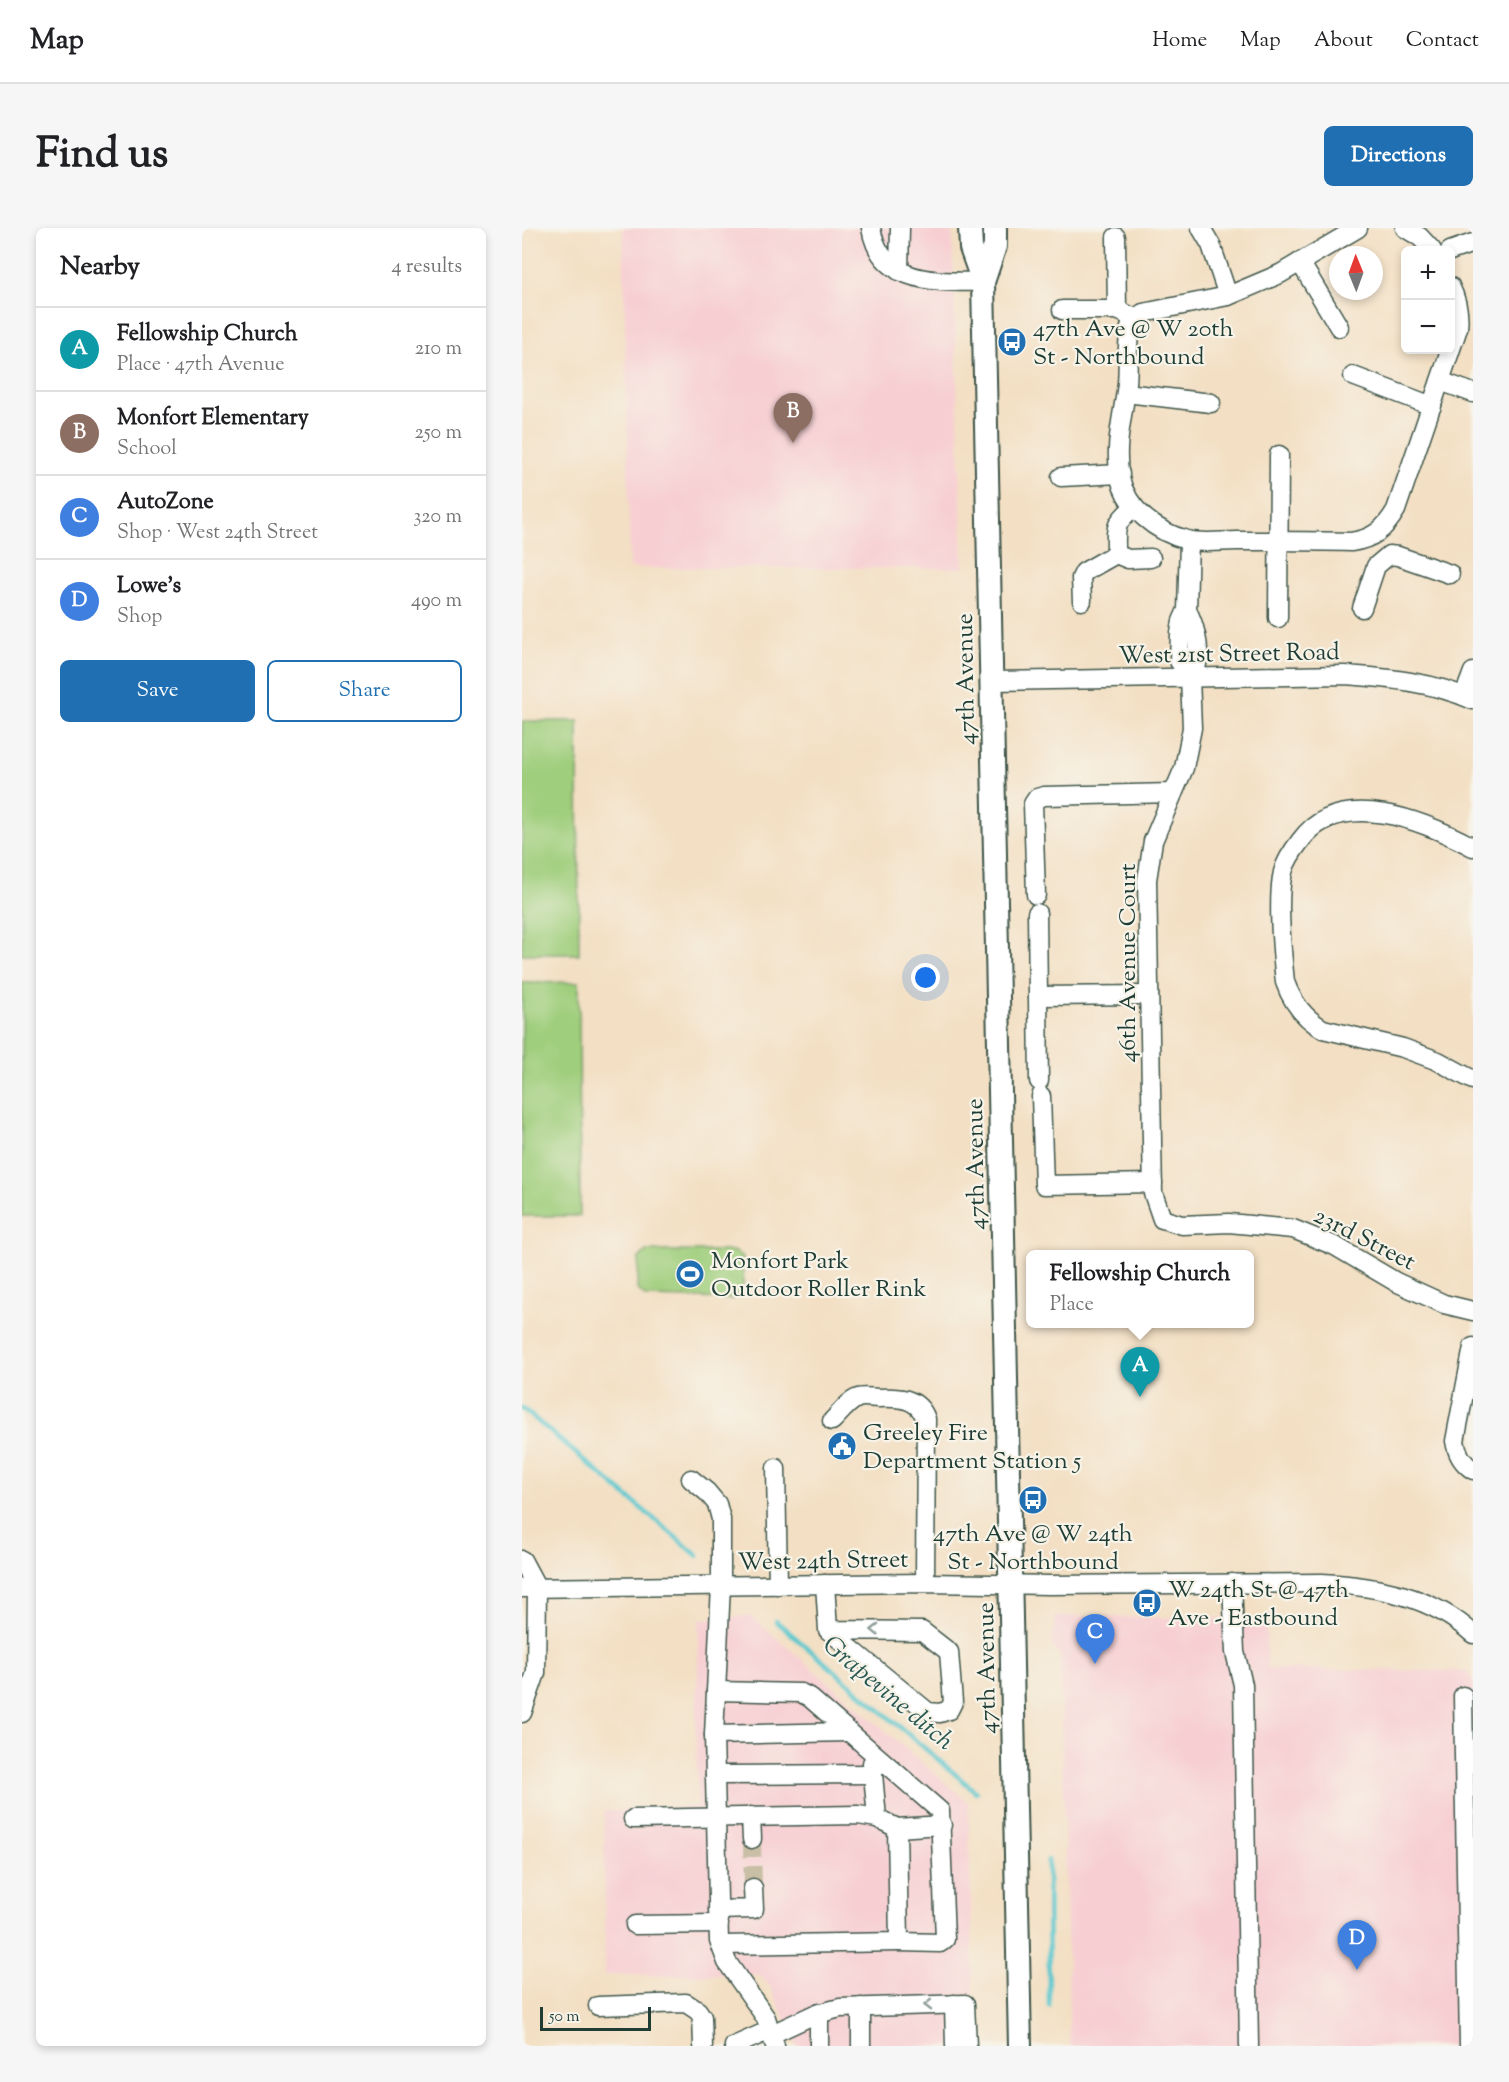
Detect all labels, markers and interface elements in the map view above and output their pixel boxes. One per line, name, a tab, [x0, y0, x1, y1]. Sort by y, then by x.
text: Map	[30, 21, 84, 61]
text: Home	[1152, 26, 1207, 56]
text: Map	[1240, 26, 1281, 56]
text: About	[1314, 26, 1373, 56]
text: Contact	[1406, 26, 1479, 56]
text: Find us	[36, 126, 168, 186]
button: Directions	[1324, 126, 1473, 186]
north arrow	[1329, 246, 1383, 300]
map controls	[1401, 246, 1455, 354]
button: +	[1401, 246, 1455, 300]
text: Nearby	[60, 249, 140, 286]
text: 4 results	[391, 253, 462, 282]
button: −	[1401, 300, 1455, 354]
place label: 47th Ave @ W 20th St - Northbound	[1033, 313, 1234, 375]
text: Fellowship Church	[117, 319, 298, 351]
bus stop icon: 47th Ave @ W 20th St - Northbound	[996, 326, 1028, 358]
text: A	[71, 335, 88, 364]
text: 210 m	[415, 335, 462, 364]
text: Place · 47th Avenue	[117, 351, 284, 380]
pin: B	[774, 394, 812, 443]
text: Monfort Elementary	[117, 403, 309, 435]
text: B	[73, 419, 86, 448]
text: 250 m	[414, 419, 462, 448]
text: School	[117, 435, 177, 464]
text: AutoZone	[117, 487, 214, 519]
text: C	[71, 503, 88, 532]
text: 320 m	[413, 503, 462, 532]
text: Shop · West 24th Street	[117, 519, 318, 548]
text: Lowe's	[117, 571, 181, 603]
text: D	[72, 587, 87, 616]
text: 490 m	[411, 587, 462, 616]
text: Shop	[117, 603, 162, 632]
street label: 47th Avenue	[949, 613, 985, 745]
street label: West 21st Street Road	[1118, 636, 1340, 674]
button: Save	[60, 660, 255, 722]
button: Share	[267, 660, 462, 722]
street label: 46th Avenue Court	[1112, 863, 1146, 1063]
your location	[911, 963, 940, 992]
street label: 47th Avenue	[959, 1098, 995, 1230]
street label: 23rd Street	[1307, 1200, 1421, 1280]
place label: Monfort Park Outdoor Roller Rink	[711, 1245, 927, 1307]
popup	[1026, 1250, 1254, 1328]
sports icon: Monfort Park Outdoor Roller Rink	[674, 1258, 706, 1290]
text: Fellowship Church	[1050, 1259, 1230, 1291]
text: Place	[1050, 1291, 1094, 1320]
pin: A	[1120, 1348, 1160, 1397]
place label: Greeley Fire Department Station 5	[863, 1417, 1081, 1479]
public building icon: Greeley Fire Department Station 5	[826, 1430, 858, 1462]
bus stop icon: 47th Ave @ W 24th St - Northbound	[1017, 1484, 1049, 1516]
place label: 47th Ave @ W 24th St - Northbound	[933, 1518, 1133, 1580]
street label: West 24th Street	[737, 1544, 909, 1580]
place label: W 24th St @ 47th Ave - Eastbound	[1168, 1574, 1349, 1636]
bus stop icon: W 24th St @ 47th Ave - Eastbound	[1131, 1587, 1163, 1619]
street label: 47th Avenue	[970, 1602, 1006, 1734]
pin: C	[1076, 1614, 1114, 1664]
one-way arrow	[870, 1624, 879, 1636]
water label: Grapevine ditch	[814, 1628, 962, 1760]
pin: D	[1338, 1920, 1376, 1970]
one-way arrow	[923, 1999, 932, 2011]
scale bar	[540, 2004, 651, 2032]
text: 50 m	[549, 2006, 580, 2029]

